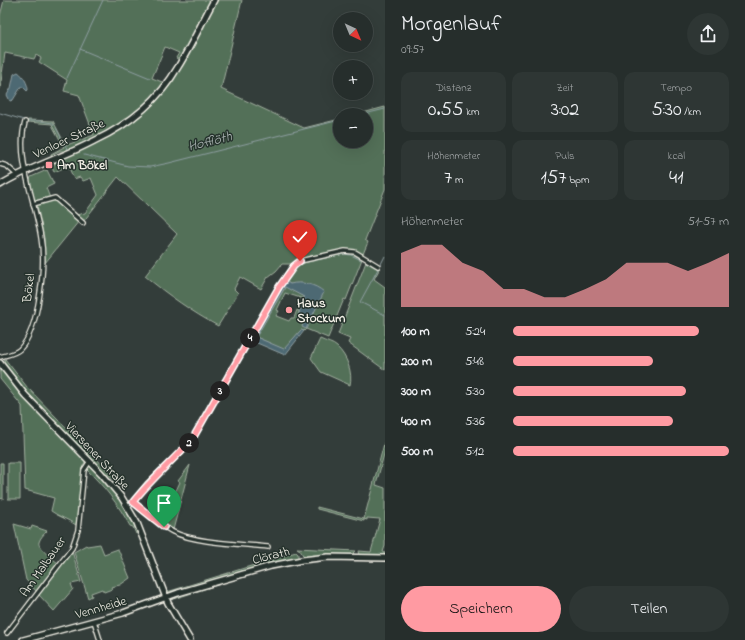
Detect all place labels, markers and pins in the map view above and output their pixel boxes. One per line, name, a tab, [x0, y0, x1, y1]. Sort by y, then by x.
place label: Am Bökel	[57, 156, 107, 175]
marker: Am Bökel	[44, 160, 54, 170]
pin	[283, 220, 317, 261]
place label: Haus Stockum	[297, 294, 345, 328]
marker: Haus Stockum	[284, 305, 294, 315]
pin: 4	[240, 328, 260, 348]
pin: 3	[210, 381, 230, 401]
pin: 2	[179, 433, 199, 453]
pin	[147, 486, 181, 527]

